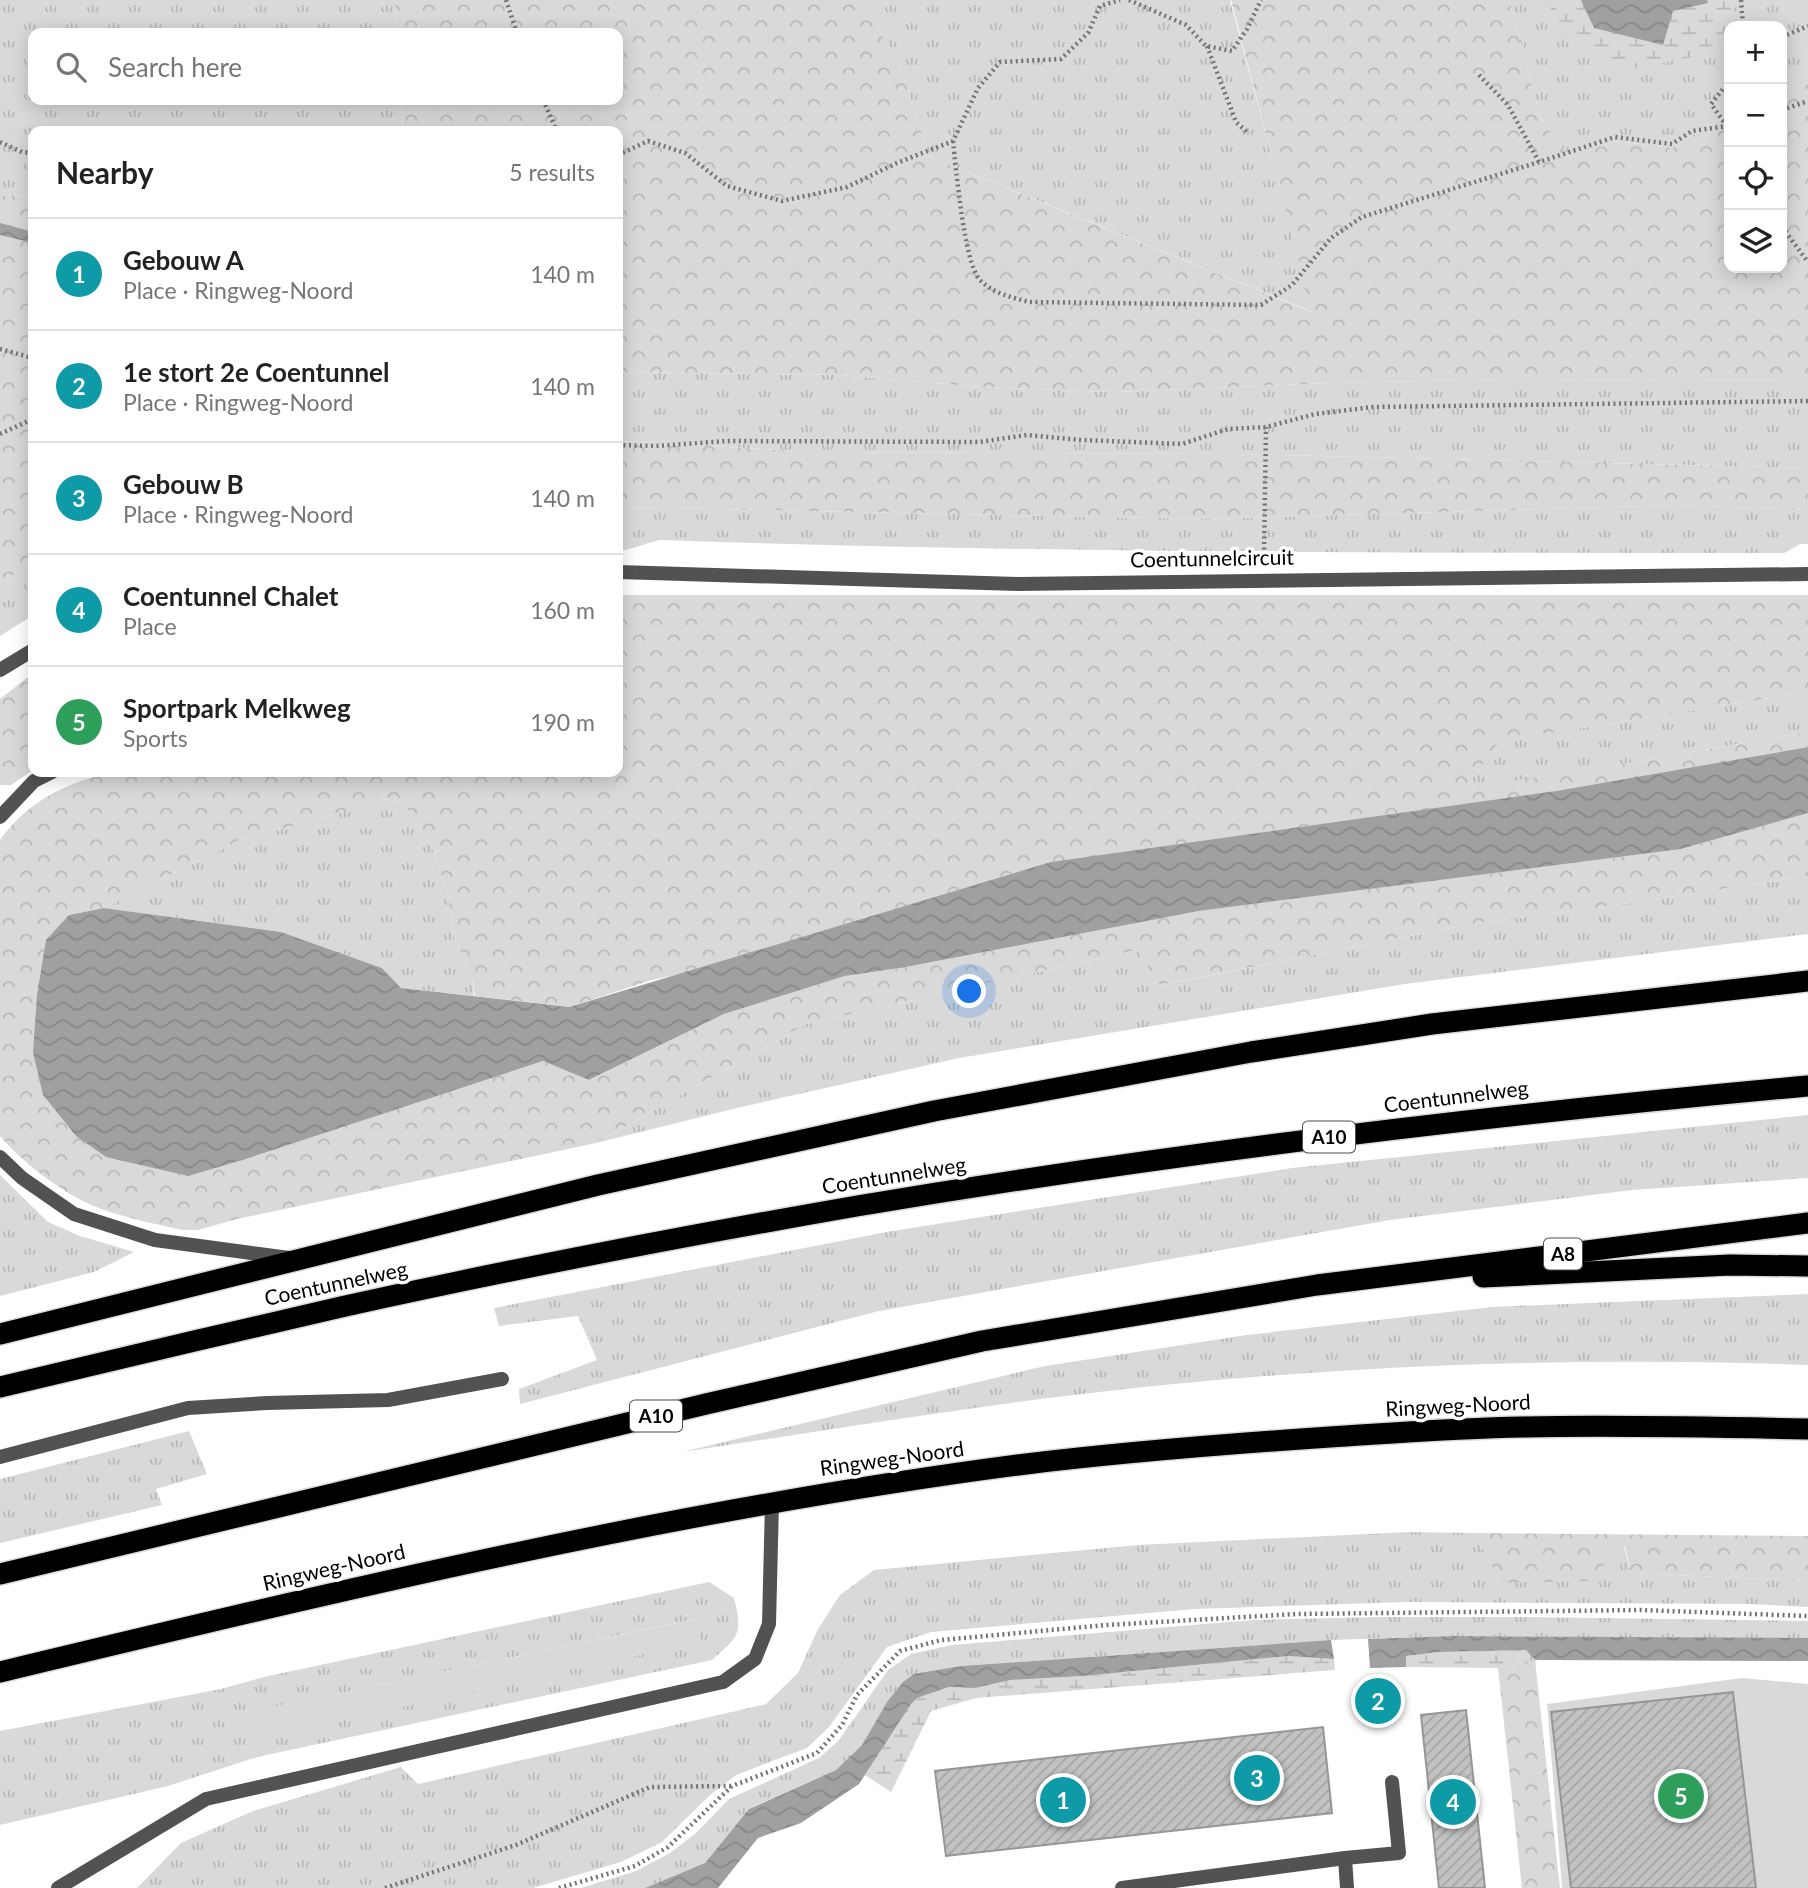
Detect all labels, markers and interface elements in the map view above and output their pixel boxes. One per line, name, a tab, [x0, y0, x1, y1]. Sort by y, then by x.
map controls	[1724, 21, 1787, 273]
button: +	[1724, 21, 1787, 84]
search box	[28, 28, 623, 105]
icon: search	[52, 48, 90, 86]
text: Search here	[108, 51, 242, 83]
button: −	[1724, 84, 1787, 147]
button: locate	[1724, 147, 1787, 210]
text: Nearby	[56, 154, 154, 190]
text: 5 results	[509, 158, 595, 186]
button: layers	[1724, 210, 1787, 273]
text: Gebouw A	[123, 244, 244, 276]
text: 1	[72, 260, 86, 288]
text: 140 m	[530, 260, 595, 288]
text: Place · Ringweg-Noord	[123, 276, 353, 304]
text: 1e stort 2e Coentunnel	[123, 356, 389, 388]
text: 2	[72, 372, 86, 400]
text: 140 m	[530, 372, 595, 400]
text: Place · Ringweg-Noord	[123, 388, 353, 416]
text: Gebouw B	[123, 468, 244, 500]
text: 3	[72, 484, 86, 512]
text: 140 m	[530, 484, 595, 512]
text: Place · Ringweg-Noord	[123, 500, 353, 528]
street label: Coentunnelcircuit	[1130, 544, 1294, 571]
text: Coentunnel Chalet	[123, 580, 339, 612]
text: 4	[72, 596, 86, 624]
text: 160 m	[530, 596, 595, 624]
text: Place	[123, 612, 177, 640]
text: Sportpark Melkweg	[123, 692, 351, 724]
text: 5	[72, 708, 86, 736]
text: 190 m	[530, 708, 595, 736]
text: Sports	[123, 724, 188, 752]
your location	[952, 974, 986, 1008]
street label: Coentunnelweg	[1382, 1074, 1530, 1117]
road number: A10	[1303, 1121, 1355, 1152]
street label: Coentunnelweg	[820, 1151, 968, 1198]
road number: A8	[1544, 1238, 1582, 1270]
street label: Coentunnelweg	[262, 1255, 409, 1310]
street label: Ringweg-Noord	[1385, 1388, 1531, 1421]
road number: A10	[630, 1400, 682, 1432]
street label: Ringweg-Noord	[818, 1435, 966, 1480]
street label: Ringweg-Noord	[260, 1538, 407, 1595]
pin: 2	[1355, 1675, 1401, 1727]
pin: 3	[1234, 1752, 1280, 1804]
pin: 5	[1658, 1770, 1704, 1822]
pin: 1	[1040, 1774, 1086, 1826]
pin: 4	[1430, 1776, 1476, 1828]

